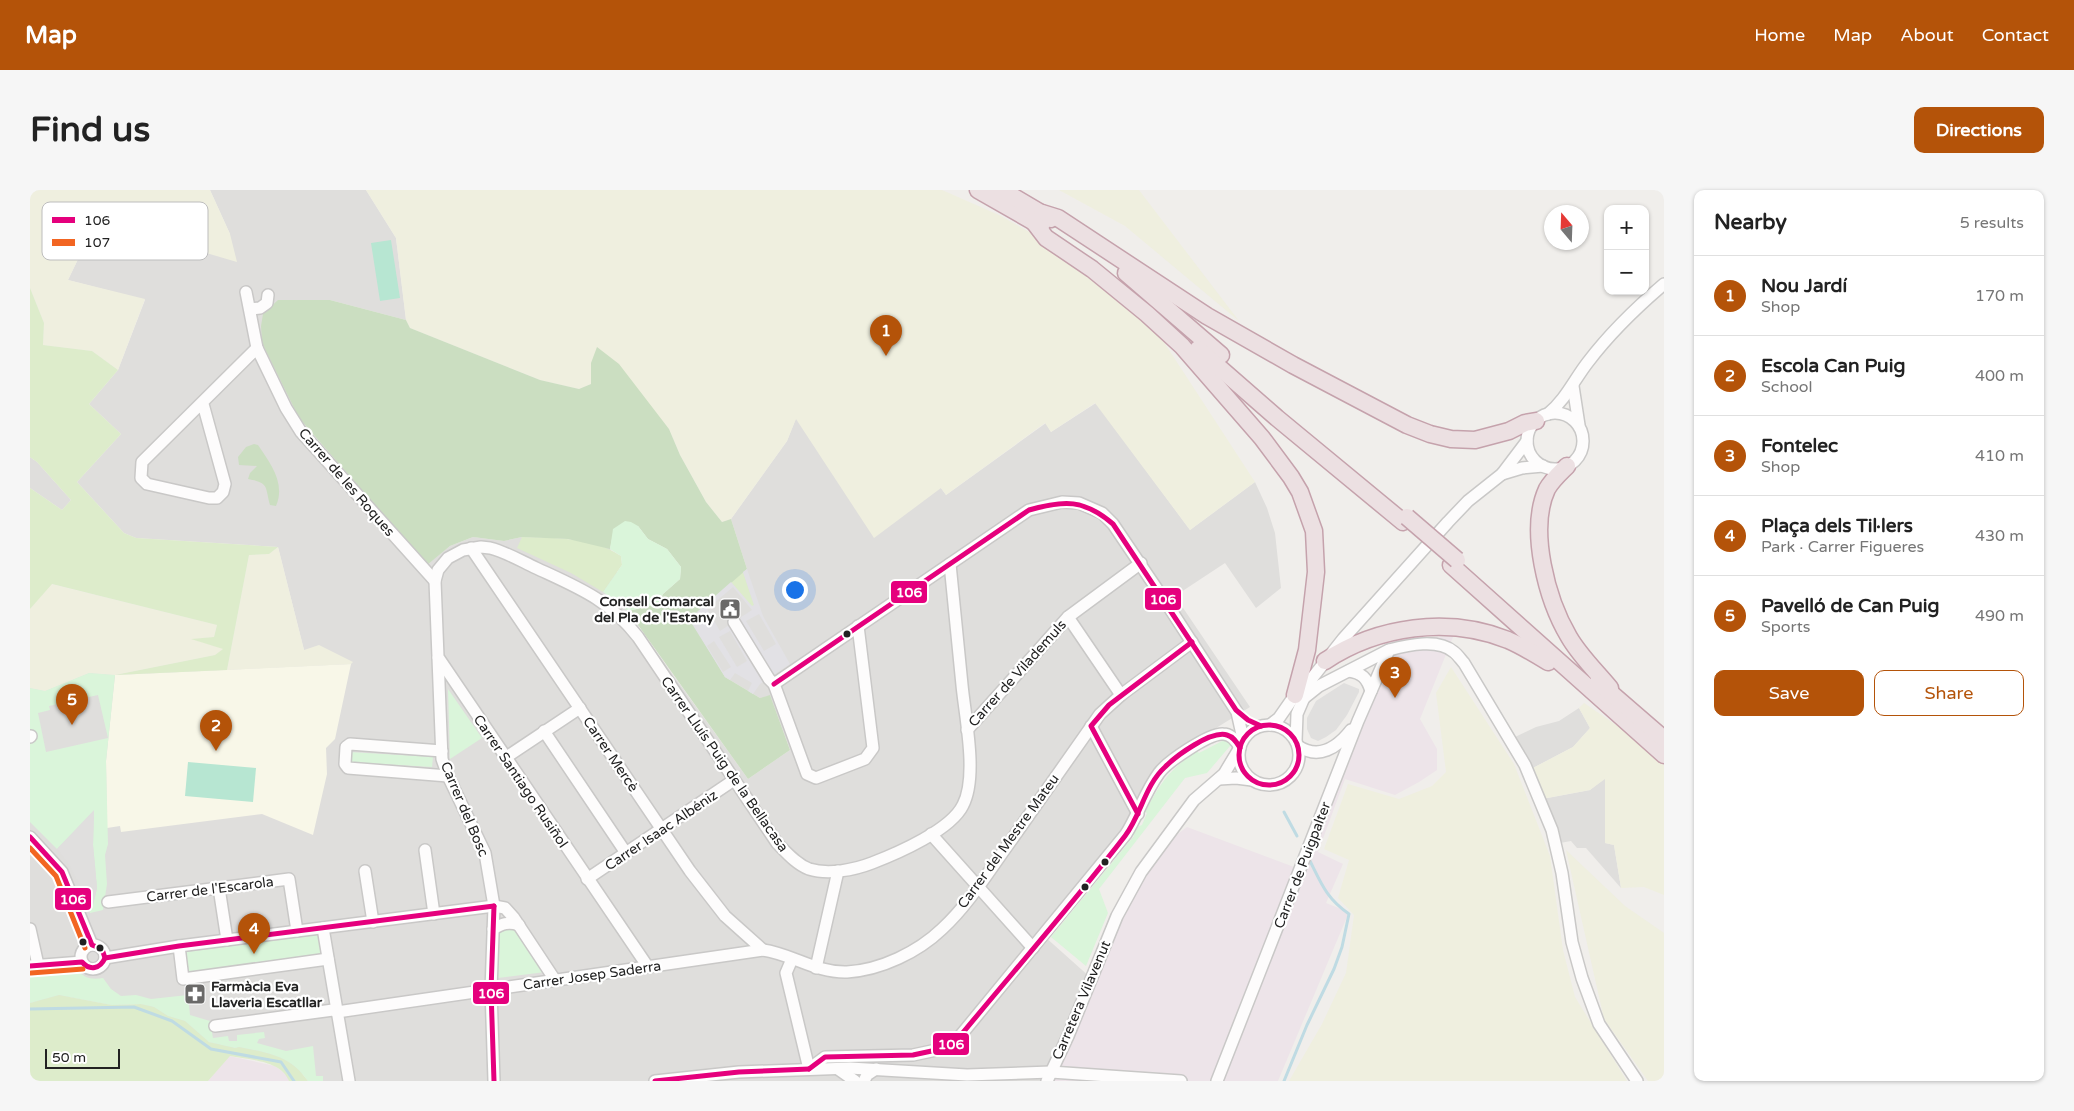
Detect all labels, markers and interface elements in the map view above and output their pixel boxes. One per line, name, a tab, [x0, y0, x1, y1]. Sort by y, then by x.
text: Map	[25, 21, 77, 50]
text: Home	[1754, 24, 1805, 46]
text: Map	[1833, 24, 1872, 46]
text: About	[1900, 24, 1954, 46]
text: Contact	[1982, 24, 2049, 46]
button: Directions	[1914, 107, 2044, 153]
text: Find us	[30, 109, 150, 151]
legend	[42, 202, 208, 260]
north arrow	[1544, 205, 1589, 250]
map controls	[1604, 205, 1649, 295]
button: +	[1604, 205, 1649, 250]
text: Nearby	[1714, 210, 1787, 235]
text: 106	[84, 212, 111, 229]
text: 5 results	[1960, 213, 2024, 233]
text: 107	[84, 234, 110, 251]
button: −	[1604, 250, 1649, 295]
text: Nou Jardí	[1761, 275, 1847, 297]
text: 1	[1725, 286, 1735, 306]
text: 170 m	[1975, 286, 2024, 306]
text: Shop	[1761, 297, 1800, 317]
pin: 1	[870, 315, 902, 356]
text: Escola Can Puig	[1761, 355, 1905, 377]
text: 2	[1725, 366, 1735, 386]
text: 400 m	[1975, 366, 2024, 386]
text: School	[1761, 377, 1813, 397]
street label: Carrer de les Roques	[295, 425, 398, 540]
text: Fontelec	[1761, 435, 1838, 457]
text: 3	[1725, 446, 1735, 466]
text: 410 m	[1975, 446, 2024, 466]
text: Shop	[1761, 457, 1800, 477]
text: Plaça dels Til·lers	[1761, 515, 1913, 537]
text: 4	[1725, 526, 1735, 546]
text: 430 m	[1975, 526, 2024, 546]
text: Park · Carrer Figueres	[1761, 537, 1924, 557]
your location	[782, 577, 808, 603]
line badge: 106	[890, 580, 928, 604]
text: 106	[896, 584, 922, 601]
line badge: 106	[1144, 587, 1182, 611]
text: 106	[1150, 591, 1176, 608]
place label: Consell Comarcal del Pla de l'Estany	[594, 593, 714, 626]
text: Pavelló de Can Puig	[1761, 595, 1939, 617]
public building icon: Consell Comarcal del Pla de l'Estany	[718, 597, 742, 621]
text: 5	[1725, 606, 1735, 626]
text: 490 m	[1975, 606, 2024, 626]
street label: Carrer de Vilademuls	[965, 616, 1070, 730]
text: Sports	[1761, 617, 1810, 637]
unlabelled marker	[842, 629, 852, 639]
pin: 3	[1379, 657, 1411, 698]
button: Save	[1714, 670, 1864, 716]
button: Share	[1874, 670, 2024, 716]
street label: Carrer Lluís Puig de la Bellacasa	[657, 673, 792, 855]
pin: 5	[56, 684, 88, 725]
pin: 2	[200, 710, 232, 751]
street label: Carrer Santiago Rusiñol	[470, 712, 571, 851]
street label: Carrer Mercè	[579, 714, 642, 795]
street label: Carrer del Bosc	[437, 759, 492, 859]
street label: Carrer del Mestre Mateu	[954, 771, 1063, 912]
street label: Carrer Isaac Albéniz	[602, 786, 721, 874]
street label: Carrer de Puigpalter	[1270, 799, 1335, 931]
unlabelled marker	[1100, 857, 1110, 867]
street label: Carrer de l'Escarola	[146, 873, 275, 906]
unlabelled marker	[1080, 882, 1090, 892]
line badge: 106	[54, 887, 92, 911]
text: 106	[60, 891, 86, 908]
pin: 4	[238, 913, 270, 954]
unlabelled marker	[78, 937, 88, 947]
street label: Carretera Vilavenut	[1049, 937, 1115, 1062]
unlabelled marker	[95, 943, 105, 953]
street label: Carrer Josep Saderra	[522, 957, 662, 994]
place label: Farmàcia Eva Llaveria Escatllar	[211, 978, 323, 1011]
line badge: 106	[472, 981, 510, 1005]
pharmacy icon: Farmàcia Eva Llaveria Escatllar	[183, 982, 207, 1006]
text: 106	[478, 985, 504, 1002]
line badge: 106	[932, 1032, 970, 1056]
text: 106	[938, 1036, 964, 1053]
scale bar	[45, 1046, 120, 1069]
text: 50 m	[52, 1049, 86, 1066]

